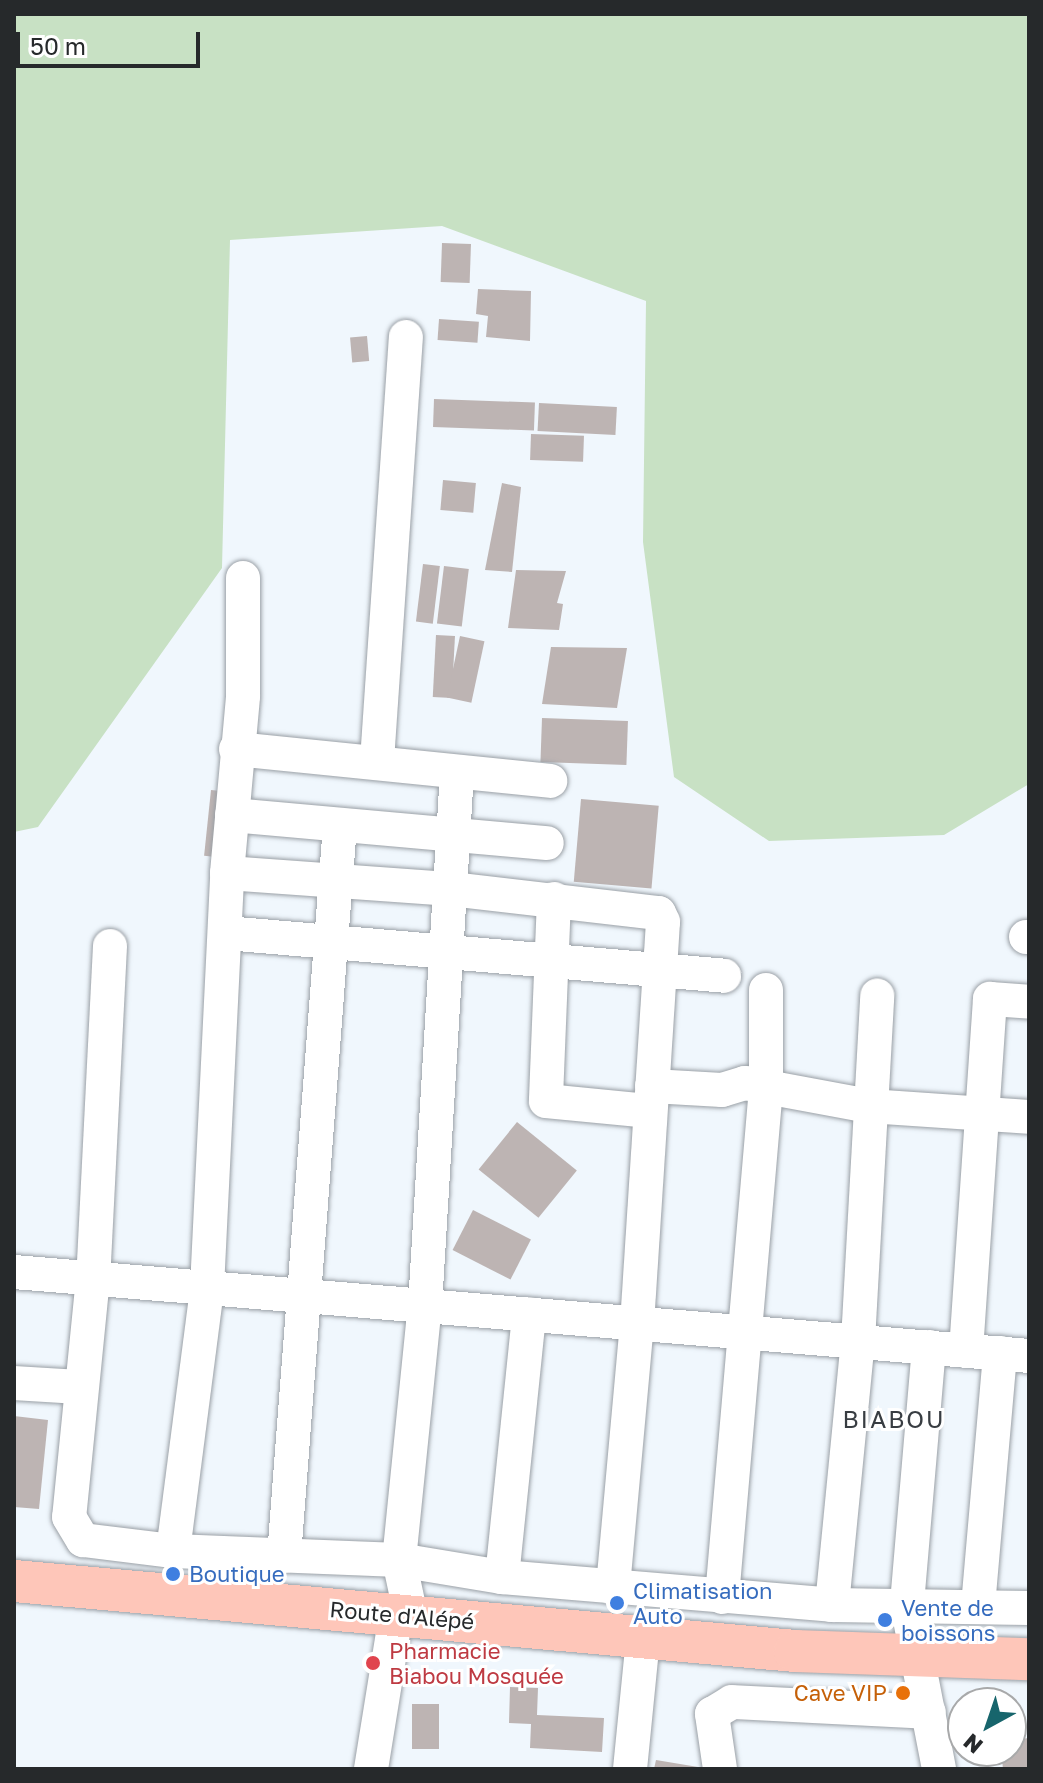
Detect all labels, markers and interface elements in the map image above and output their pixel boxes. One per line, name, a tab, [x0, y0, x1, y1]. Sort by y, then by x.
scale bar	[20, 16, 204, 66]
text: 50 m	[30, 31, 86, 60]
district label: BIABOU	[843, 1405, 945, 1433]
place label: Boutique	[189, 1561, 285, 1587]
marker: Boutique	[164, 1565, 182, 1583]
place label: Climatisation Auto	[633, 1577, 773, 1628]
marker: Climatisation Auto	[608, 1594, 626, 1612]
place label: Vente de boissons	[901, 1594, 995, 1646]
street label: Route d'Alépé	[329, 1596, 475, 1634]
marker: Vente de boissons	[876, 1611, 894, 1629]
place label: Pharmacie Biabou Mosquée	[389, 1637, 564, 1688]
marker: Pharmacie Biabou Mosquée	[364, 1654, 382, 1672]
place label: Cave VIP	[794, 1680, 887, 1706]
marker: Cave VIP	[894, 1684, 912, 1702]
north arrow	[947, 1687, 1027, 1767]
text: N	[957, 1729, 988, 1760]

